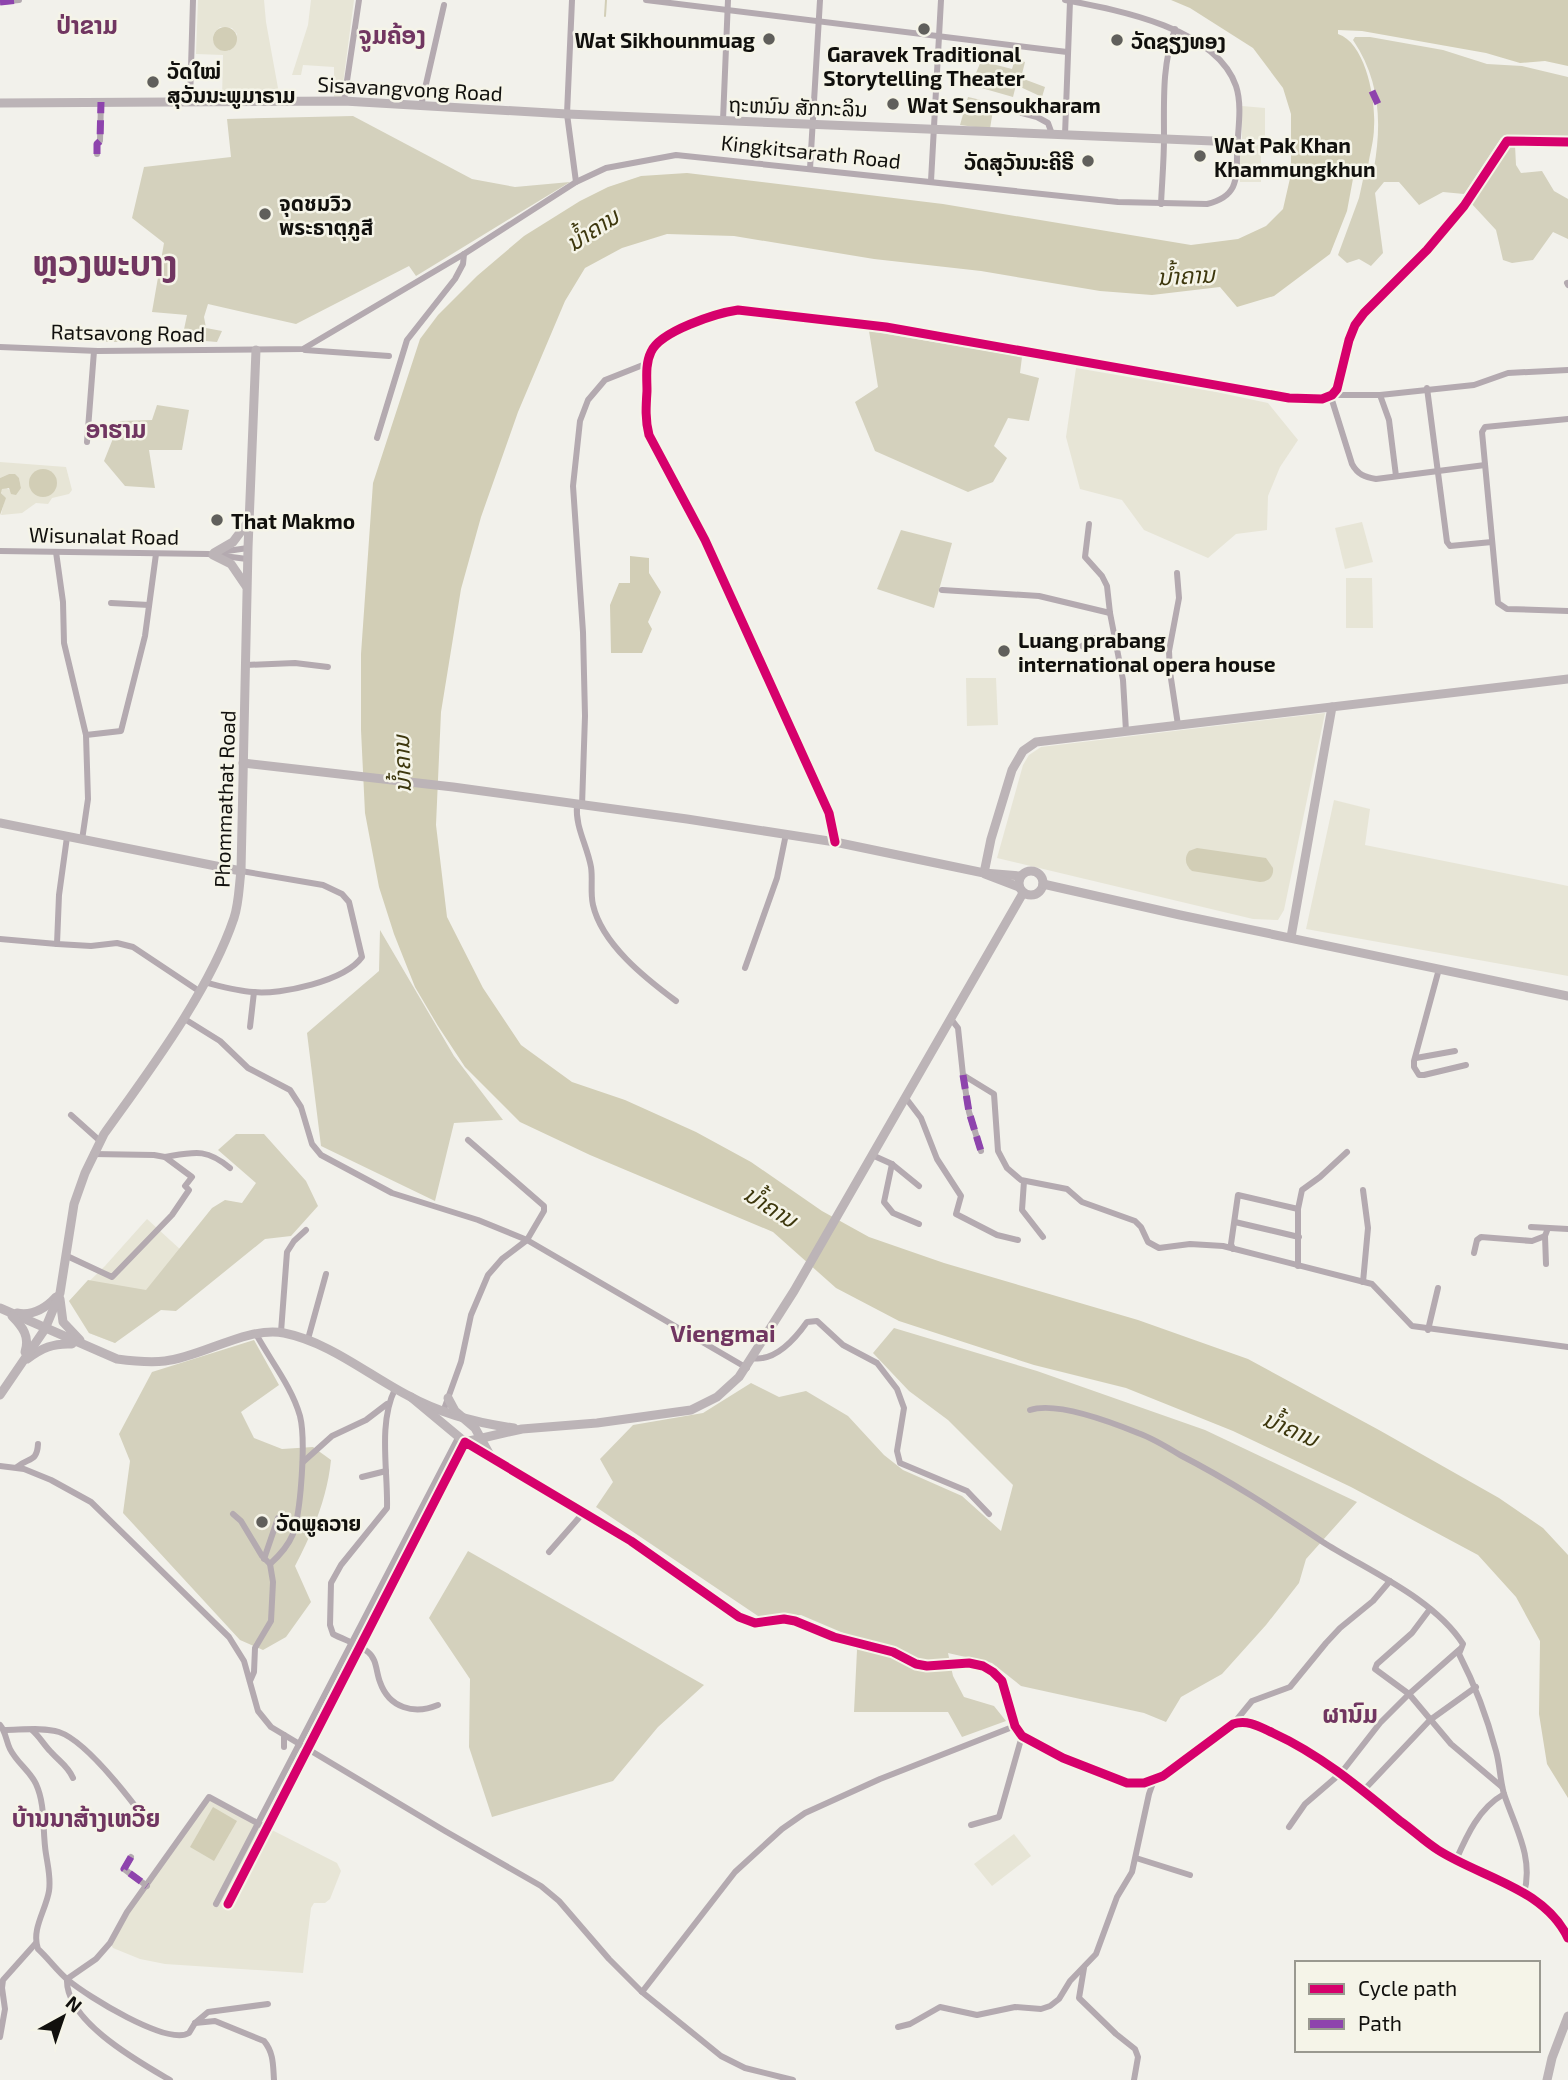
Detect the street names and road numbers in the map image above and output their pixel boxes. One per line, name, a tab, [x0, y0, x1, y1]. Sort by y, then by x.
street label: Sisavangvong Road	[317, 71, 503, 105]
street label: ຖະຫນົນ ສັກກະລິນ	[728, 91, 868, 121]
street label: Kingkitsarath Road	[720, 129, 902, 173]
street label: Ratsavong Road	[50, 318, 206, 346]
street label: Wisunalat Road	[29, 521, 179, 549]
street label: Phommathat Road	[208, 710, 240, 888]

